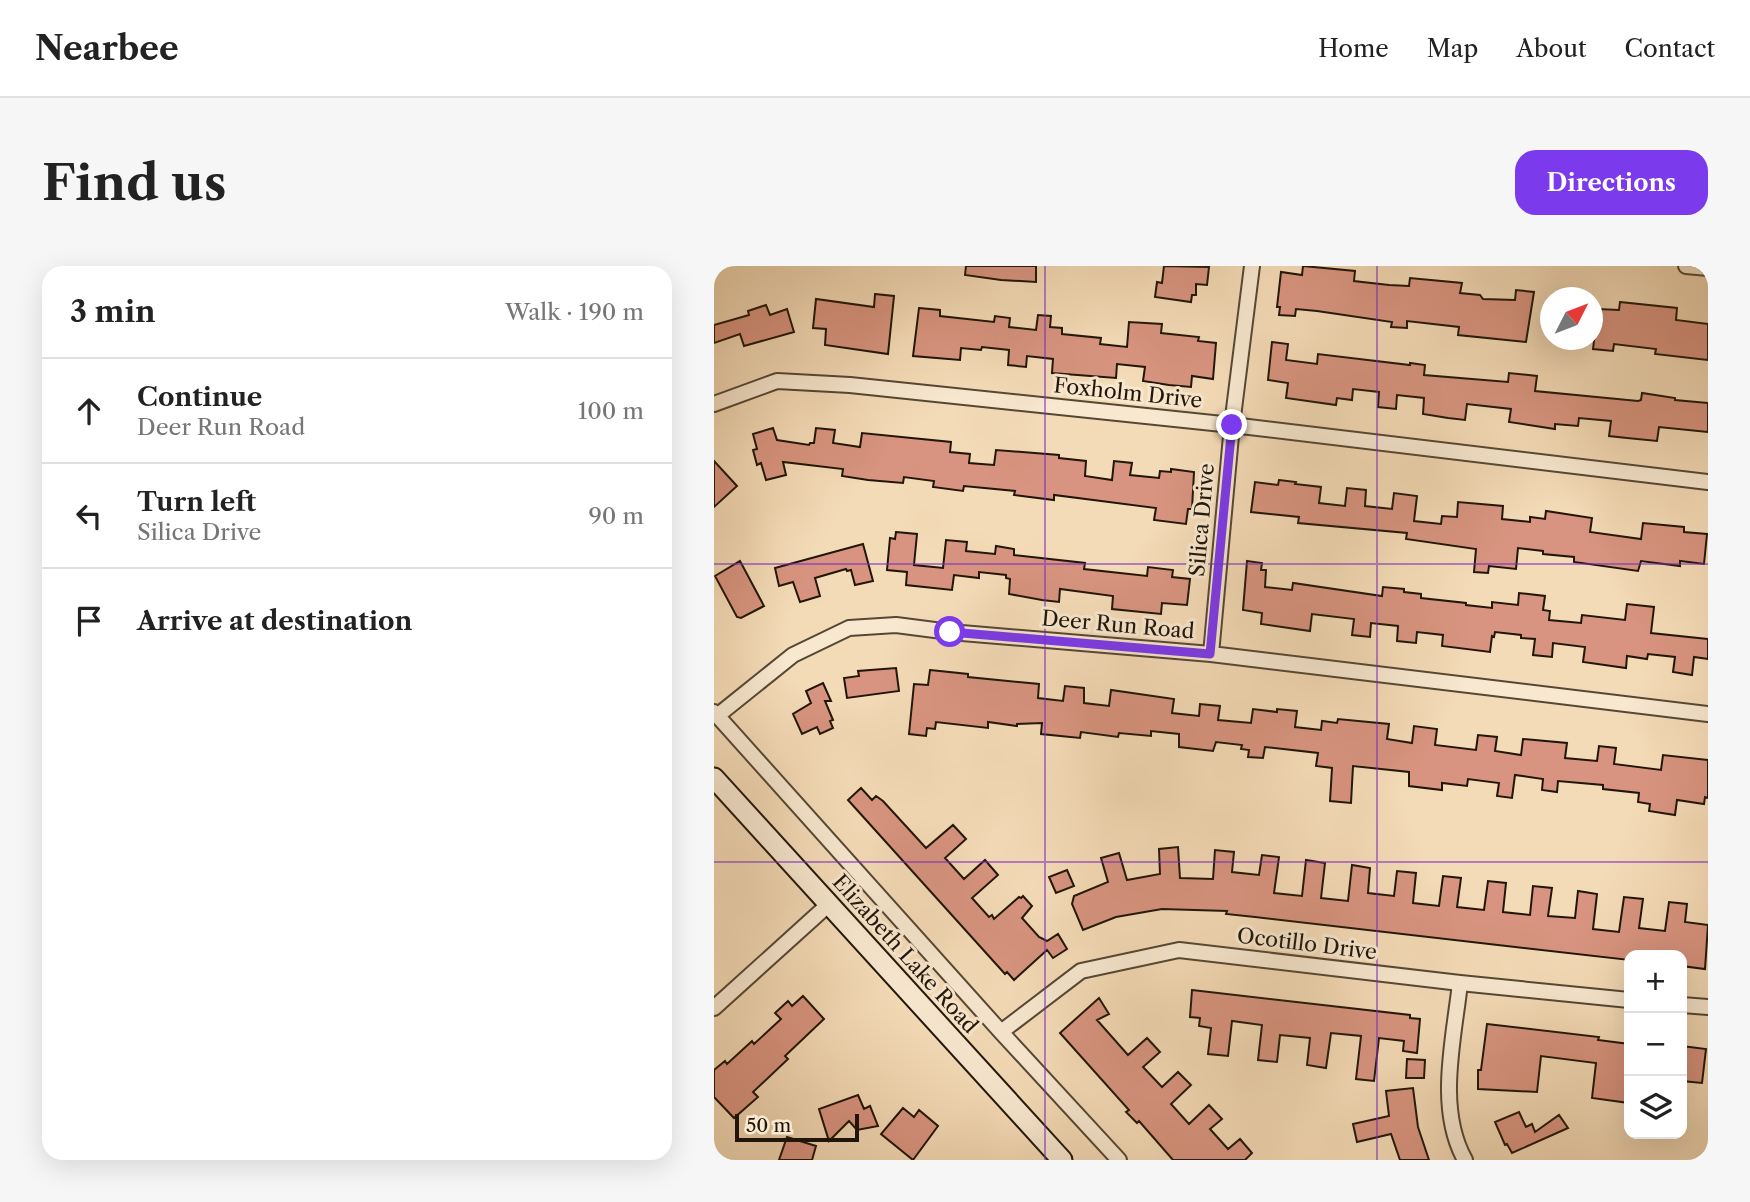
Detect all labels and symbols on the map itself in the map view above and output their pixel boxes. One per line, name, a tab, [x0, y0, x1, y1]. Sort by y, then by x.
north arrow	[1540, 287, 1603, 350]
street label: Foxholm Drive	[1053, 372, 1204, 413]
route end	[1216, 409, 1247, 440]
street label: Silica Drive	[1184, 462, 1219, 578]
street label: Deer Run Road	[1040, 605, 1196, 644]
route start	[934, 616, 965, 647]
street label: Elizabeth Lake Road	[827, 869, 983, 1038]
street label: Ocotillo Drive	[1236, 923, 1378, 964]
scale bar	[735, 1111, 859, 1143]

